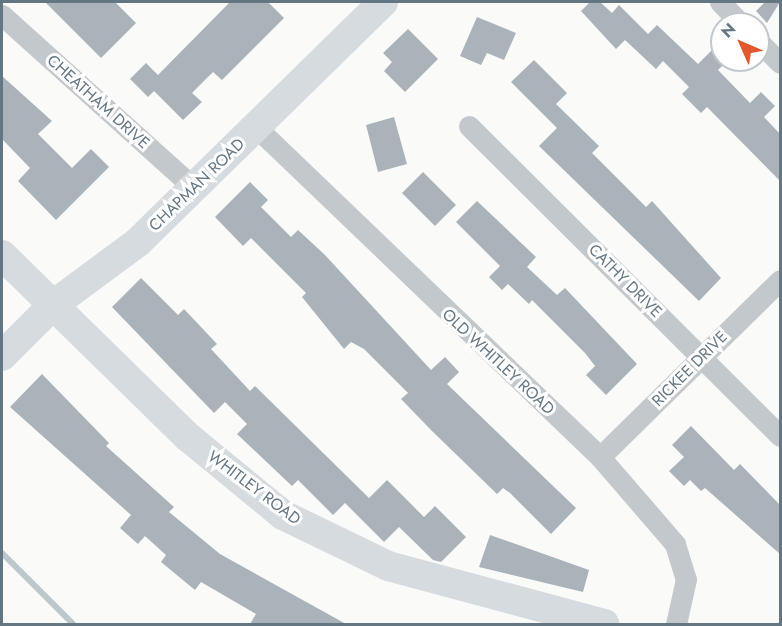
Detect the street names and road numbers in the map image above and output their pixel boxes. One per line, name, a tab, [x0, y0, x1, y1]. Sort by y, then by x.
street label: CHEATHAM DRIVE	[43, 51, 153, 153]
street label: CHAPMAN ROAD	[145, 135, 249, 235]
street label: CATHY DRIVE	[584, 240, 666, 322]
street label: OLD WHITLEY ROAD	[438, 305, 558, 419]
street label: RICKEE DRIVE	[648, 327, 732, 411]
street label: WHITLEY ROAD	[204, 447, 304, 529]

